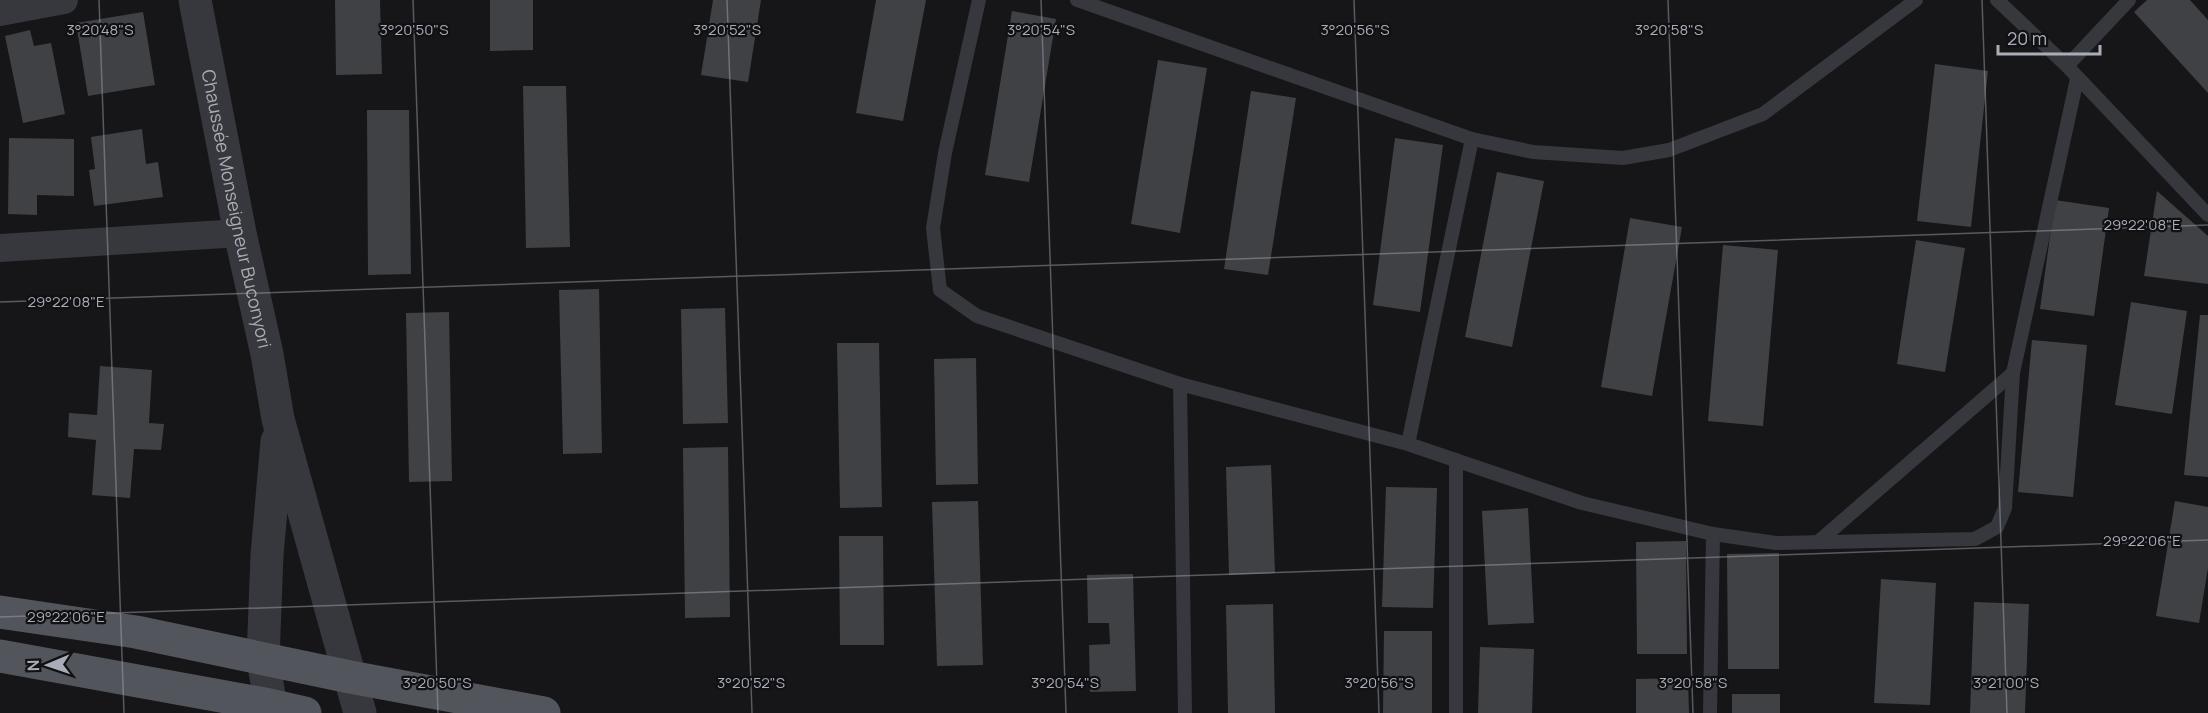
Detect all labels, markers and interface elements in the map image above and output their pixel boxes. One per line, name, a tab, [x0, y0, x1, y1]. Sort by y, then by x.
scale bar	[1998, 18, 2100, 56]
text: 3°20'48"S	[67, 19, 133, 40]
text: 3°20'50"S	[380, 19, 448, 40]
text: 3°20'52"S	[693, 19, 761, 40]
text: 3°20'54"S	[1007, 19, 1075, 40]
text: 3°20'56"S	[1320, 19, 1390, 40]
text: 3°20'58"S	[1635, 19, 1703, 40]
text: 20 m	[2007, 26, 2047, 50]
street label: Chaussée Monseigneur Buconyori	[197, 67, 277, 351]
text: 29°22'08"E	[2103, 214, 2181, 235]
text: 29°22'08"E	[27, 291, 105, 312]
text: 29°22'06"E	[2103, 530, 2181, 551]
text: 29°22'06"E	[27, 606, 105, 627]
north arrow	[18, 635, 78, 695]
text: N	[22, 659, 44, 672]
text: 3°20'50"S	[403, 672, 471, 693]
text: 3°20'52"S	[717, 672, 785, 693]
text: 3°20'54"S	[1031, 672, 1099, 693]
text: 3°20'56"S	[1344, 672, 1414, 693]
text: 3°20'58"S	[1659, 672, 1727, 693]
text: 3°21'00"S	[1973, 672, 2039, 693]

